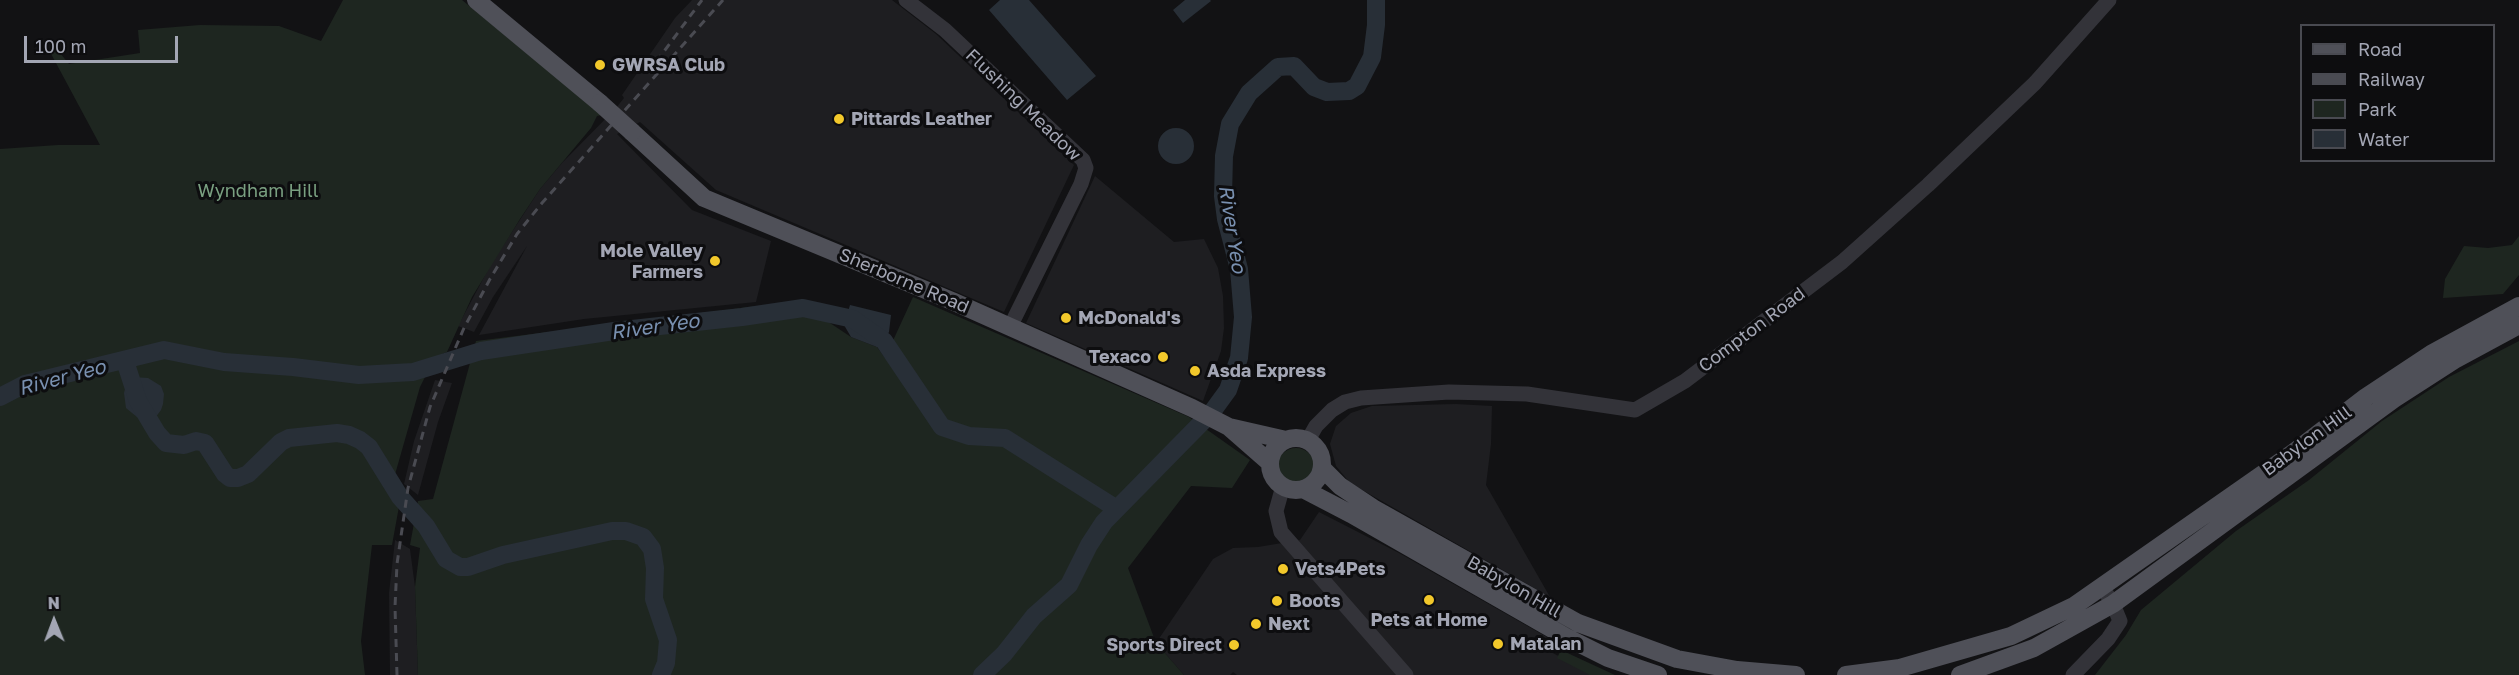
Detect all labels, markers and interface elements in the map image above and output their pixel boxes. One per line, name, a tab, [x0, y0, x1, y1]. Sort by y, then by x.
scale bar	[27, 24, 182, 62]
legend	[2300, 24, 2495, 162]
text: 100 m	[35, 35, 86, 57]
text: Road	[2358, 38, 2402, 60]
street label: Flushing Meadow	[961, 45, 1085, 165]
place label: GWRSA Club	[612, 54, 725, 76]
marker: GWRSA Club	[593, 58, 607, 72]
text: Railway	[2358, 68, 2425, 90]
text: Park	[2358, 98, 2397, 120]
place label: Pittards Leather	[851, 108, 992, 130]
marker: Pittards Leather	[832, 112, 846, 126]
text: Water	[2358, 128, 2409, 150]
park label: Wyndham Hill	[197, 180, 319, 202]
water label: River Yeo	[1213, 183, 1251, 275]
place label: Mole Valley Farmers	[600, 240, 703, 282]
street label: Sherborne Road	[836, 244, 972, 318]
marker: Mole Valley Farmers	[708, 254, 722, 268]
street label: Compton Road	[1695, 283, 1809, 377]
place label: McDonald's	[1078, 307, 1181, 329]
water label: River Yeo	[609, 309, 701, 345]
marker: McDonald's	[1059, 311, 1073, 325]
place label: Texaco	[1089, 346, 1151, 368]
marker: Texaco	[1156, 350, 1170, 364]
water label: River Yeo	[16, 355, 108, 401]
place label: Asda Express	[1207, 360, 1326, 382]
marker: Asda Express	[1188, 364, 1202, 378]
street label: Babylon Hill	[2258, 401, 2356, 481]
street label: Babylon Hill	[1463, 551, 1565, 623]
place label: Vets4Pets	[1295, 558, 1385, 580]
marker: Vets4Pets	[1276, 562, 1290, 576]
place label: Boots	[1289, 590, 1340, 612]
north arrow	[24, 591, 84, 651]
text: N	[47, 593, 60, 613]
marker: Pets at Home	[1422, 593, 1436, 607]
marker: Boots	[1270, 594, 1284, 608]
place label: Pets at Home	[1370, 609, 1488, 631]
place label: Next	[1268, 613, 1310, 635]
marker: Next	[1249, 617, 1263, 631]
place label: Matalan	[1510, 633, 1581, 655]
place label: Sports Direct	[1106, 634, 1222, 656]
marker: Matalan	[1491, 637, 1505, 651]
marker: Sports Direct	[1227, 638, 1241, 652]

